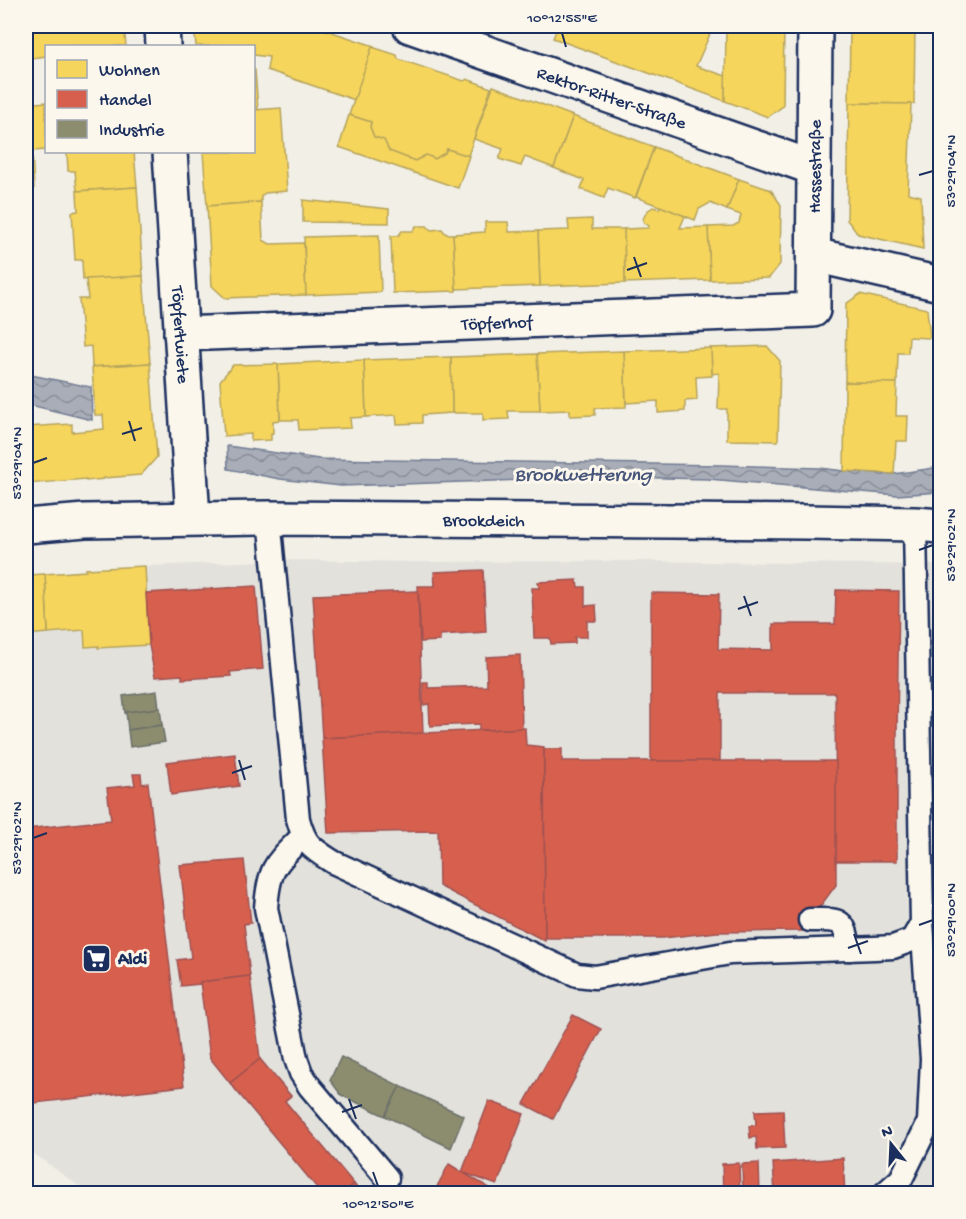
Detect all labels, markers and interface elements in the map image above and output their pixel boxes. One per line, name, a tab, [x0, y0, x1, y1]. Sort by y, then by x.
text: 10°12'55"E	[526, 10, 598, 28]
legend	[45, 45, 255, 153]
text: Wohnen	[99, 61, 160, 82]
street label: Rektor-Ritter-Straße	[533, 63, 689, 136]
text: Handel	[99, 91, 152, 112]
street label: Hassestraße	[806, 119, 827, 213]
text: Industrie	[99, 121, 165, 142]
text: 53°29'04"N	[943, 134, 961, 207]
street label: Töpfertwiete	[165, 284, 193, 385]
street label: Töpferhof	[460, 313, 534, 336]
text: 53°29'04"N	[9, 426, 27, 499]
water label: Brookwetterung	[515, 465, 653, 488]
text: 53°29'02"N	[943, 508, 961, 582]
street label: Brookdeich	[442, 511, 525, 533]
text: 53°29'02"N	[9, 801, 27, 875]
text: 53°29'00"N	[943, 883, 961, 957]
supermarket icon: Aldi	[81, 942, 113, 974]
place label: Aldi	[117, 950, 147, 971]
north arrow	[861, 1114, 921, 1174]
text: N	[880, 1122, 896, 1144]
text: 10°12'50"E	[342, 1196, 414, 1214]

